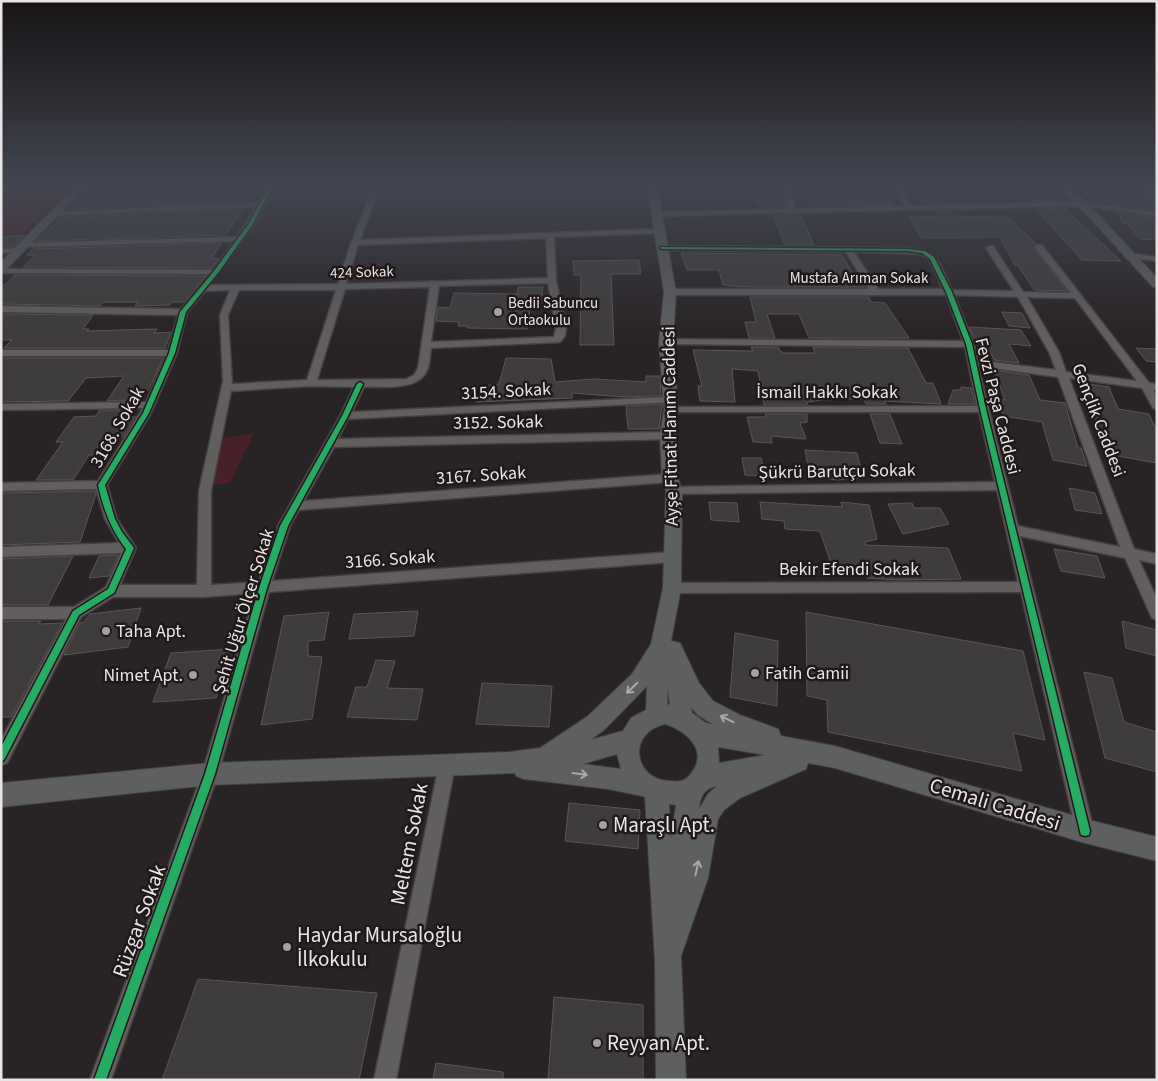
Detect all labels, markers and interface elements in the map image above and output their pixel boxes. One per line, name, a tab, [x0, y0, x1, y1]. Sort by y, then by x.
street label: 424 Sokak	[330, 261, 395, 284]
street label: Mustafa Arıman Sokak	[790, 268, 929, 289]
place label: Bedii Sabuncu Ortaokulu	[508, 293, 598, 331]
marker: Bedii Sabuncu Ortaokulu	[492, 306, 504, 318]
street label: Ayşe Fitnat Hanım Caddesi	[656, 326, 685, 526]
street label: Fevzi Paşa Caddesi	[968, 335, 1027, 477]
street label: Gençlik Caddesi	[1065, 360, 1132, 481]
street label: 3154. Sokak	[460, 377, 552, 406]
street label: İsmail Hakkı Sokak	[756, 380, 898, 405]
street label: 3168. Sokak	[84, 382, 151, 472]
street label: 3152. Sokak	[453, 409, 543, 436]
street label: Şükrü Barutçu Sokak	[758, 458, 916, 485]
street label: 3167. Sokak	[435, 460, 527, 491]
street label: Şehit Uğur Ölçer Sokak	[206, 525, 281, 697]
street label: 3166. Sokak	[344, 544, 436, 575]
street label: Bekir Efendi Sokak	[779, 557, 919, 582]
place label: Taha Apt.	[116, 619, 186, 644]
marker: Taha Apt.	[100, 625, 112, 637]
place label: Fatih Camii	[765, 661, 849, 686]
place label: Nimet Apt.	[103, 663, 183, 688]
marker: Fatih Camii	[749, 667, 761, 679]
marker: Nimet Apt.	[187, 669, 199, 681]
one-way arrow	[626, 682, 639, 694]
one-way arrow	[720, 714, 735, 724]
one-way arrow	[571, 769, 587, 779]
street label: Cemali Caddesi	[926, 770, 1064, 838]
street label: Meltem Sokak	[382, 780, 436, 908]
place label: Maraşlı Apt.	[613, 810, 715, 840]
marker: Maraşlı Apt.	[597, 819, 609, 831]
street label: Rüzgar Sokak	[105, 860, 174, 982]
one-way arrow	[693, 861, 702, 877]
place label: Haydar Mursaloğlu İlkokulu	[297, 920, 462, 974]
marker: Haydar Mursaloğlu İlkokulu	[281, 941, 293, 953]
place label: Reyyan Apt.	[607, 1028, 710, 1058]
marker: Reyyan Apt.	[591, 1037, 603, 1049]

